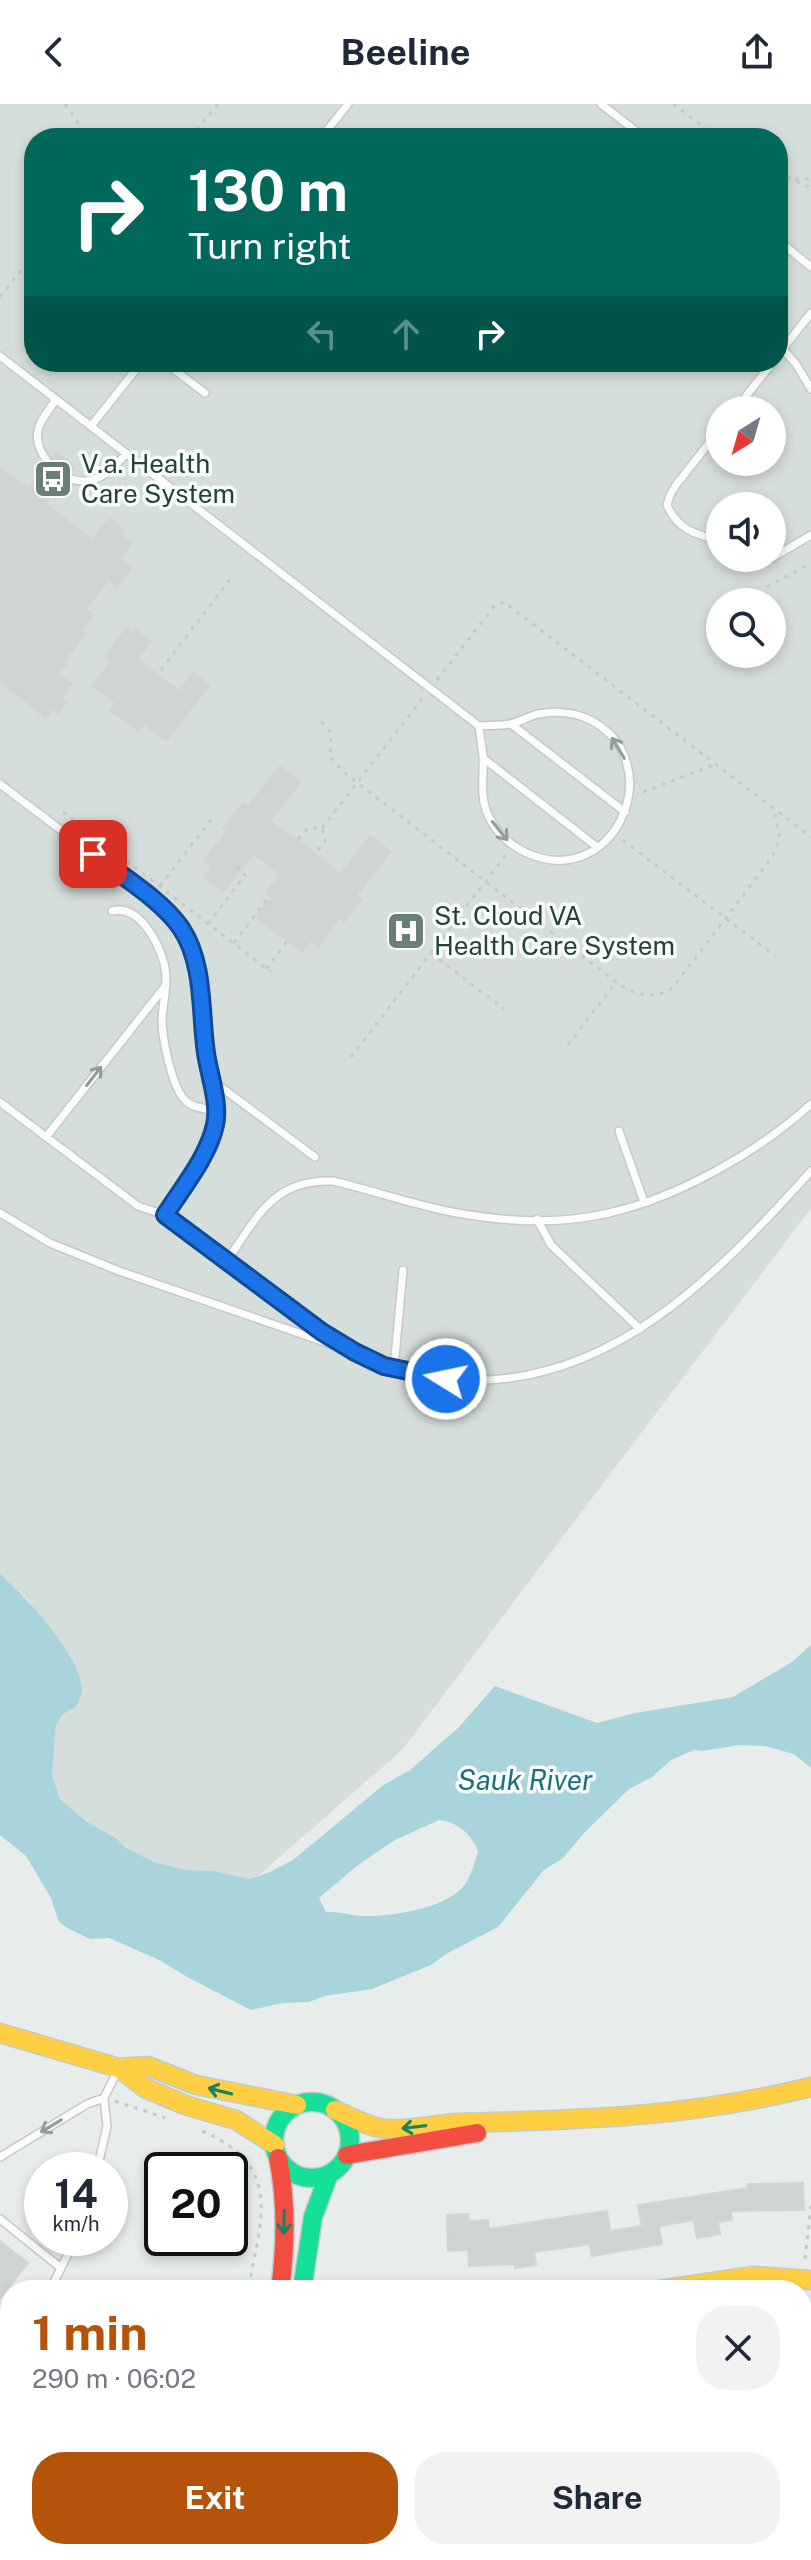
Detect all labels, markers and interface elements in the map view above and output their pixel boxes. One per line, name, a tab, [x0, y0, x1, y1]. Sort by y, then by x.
icon: back	[32, 30, 76, 74]
icon: share	[735, 30, 779, 74]
text: Beeline	[341, 31, 470, 73]
text: 130 m	[188, 158, 348, 224]
icon: right	[56, 160, 160, 264]
text: Turn right	[188, 225, 351, 267]
icon: left	[300, 312, 344, 356]
icon: ahead	[384, 312, 428, 356]
icon: right	[468, 312, 512, 356]
north arrow	[706, 396, 786, 476]
map controls	[706, 396, 786, 668]
place label: V.a. Health Care System	[81, 448, 235, 509]
bus stop icon: V.a. Health Care System	[32, 458, 74, 500]
button: sound	[706, 492, 786, 572]
button: search	[706, 588, 786, 668]
one-way arrow	[609, 737, 625, 760]
pin	[59, 820, 127, 888]
one-way arrow	[492, 820, 509, 841]
icon: arrive	[71, 832, 115, 876]
place label: St. Cloud VA Health Care System	[434, 900, 675, 961]
hospital icon: St. Cloud VA Health Care System	[385, 910, 427, 952]
one-way arrow	[86, 1066, 103, 1087]
position arrow	[404, 1337, 488, 1421]
water label: Sauk River	[458, 1763, 593, 1796]
one-way arrow	[208, 2082, 234, 2097]
one-way arrow	[40, 2118, 63, 2134]
one-way arrow	[402, 2120, 427, 2135]
speed limit sign: 20	[144, 2152, 248, 2256]
text: 14	[54, 2170, 98, 2217]
one-way arrow	[277, 2208, 292, 2235]
text: km/h	[52, 2212, 100, 2236]
text: 1 min	[32, 2304, 148, 2361]
button: close	[696, 2306, 780, 2390]
text: 290 m · 06:02	[32, 2363, 196, 2394]
button: Exit	[32, 2452, 398, 2544]
button: Share	[414, 2452, 780, 2544]

